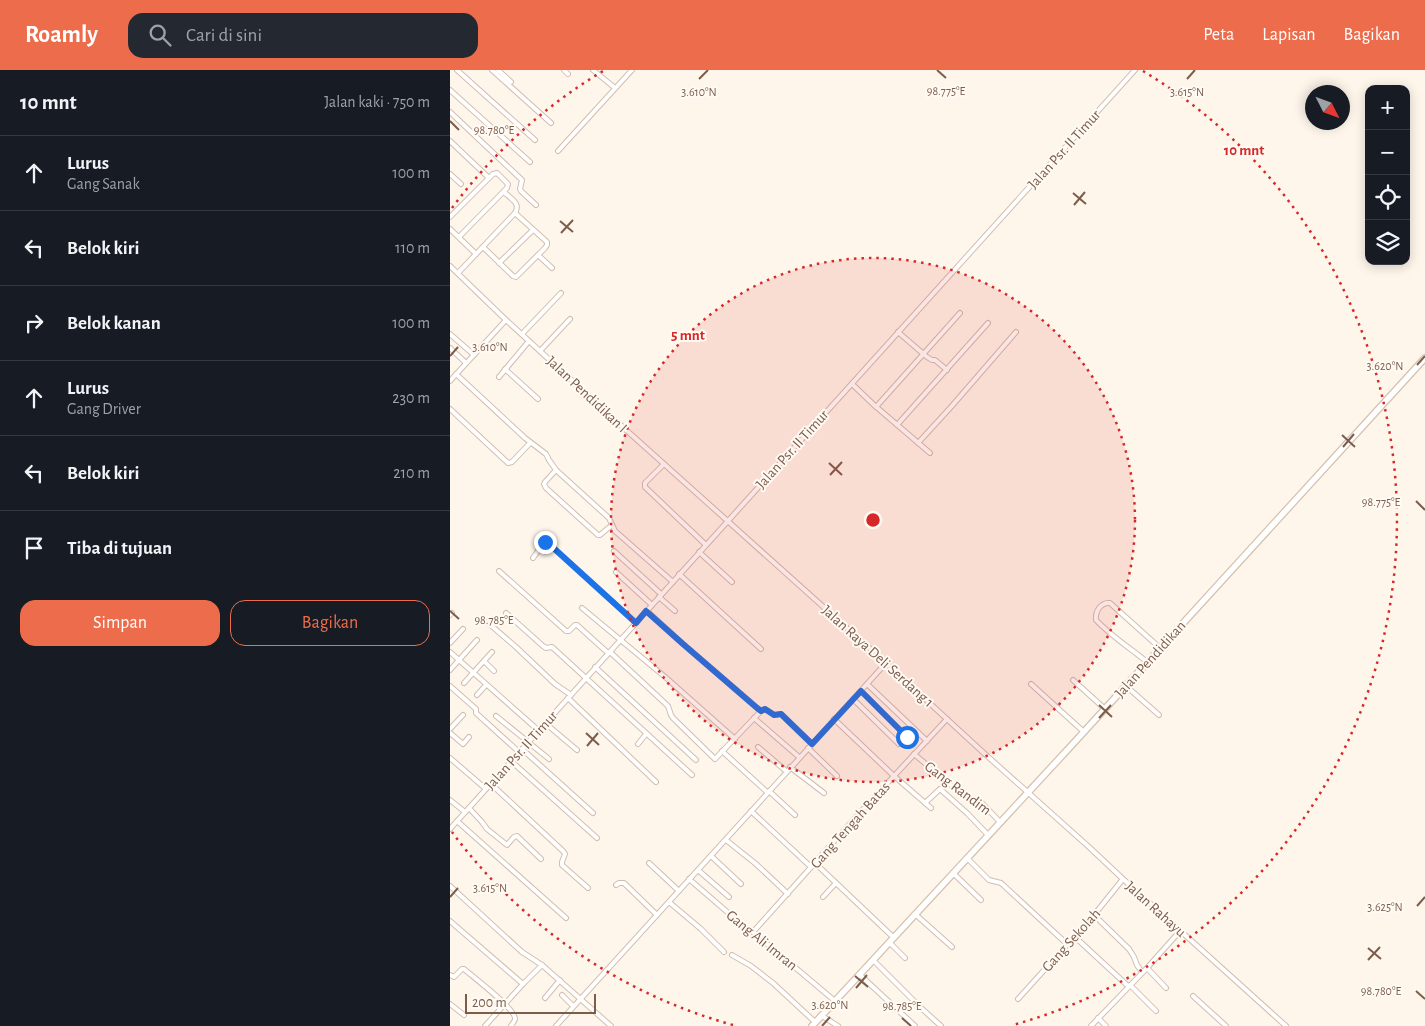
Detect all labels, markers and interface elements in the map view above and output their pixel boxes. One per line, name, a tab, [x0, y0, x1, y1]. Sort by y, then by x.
search box	[128, 13, 478, 58]
icon: search	[146, 21, 174, 49]
text: Roamly	[25, 23, 98, 47]
text: Cari di sini	[186, 26, 262, 45]
text: Peta	[1203, 26, 1234, 44]
text: Lapisan	[1262, 26, 1316, 44]
text: Bagikan	[1344, 26, 1400, 44]
text: 98.775°E	[927, 85, 965, 97]
north arrow	[1305, 85, 1350, 130]
map controls	[1365, 85, 1410, 265]
button: +	[1365, 85, 1410, 130]
text: 3.610°N	[681, 86, 717, 98]
text: 3.615°N	[1170, 86, 1204, 98]
text: 10 mnt	[20, 92, 77, 113]
text: Jalan kaki · 750 m	[324, 94, 430, 110]
street label: Jalan Psr. II Timur	[1025, 107, 1104, 192]
text: 98.780°E	[474, 124, 514, 136]
button: −	[1365, 130, 1410, 175]
text: 10 mnt	[1224, 143, 1264, 158]
text: Lurus	[67, 154, 109, 173]
icon: ahead	[20, 159, 48, 187]
text: 100 m	[392, 165, 430, 181]
button: locate	[1365, 175, 1410, 220]
text: Gang Sanak	[67, 176, 140, 192]
button: layers	[1365, 220, 1410, 265]
icon: left	[20, 234, 48, 262]
text: Belok kiri	[67, 239, 139, 258]
text: 110 m	[395, 240, 430, 256]
icon: right	[20, 309, 48, 337]
text: Belok kanan	[67, 314, 161, 333]
text: 100 m	[392, 315, 430, 331]
text: 5 mnt	[671, 328, 705, 343]
text: 3.610°N	[472, 341, 508, 353]
street label: Jalan Pendidikan I	[543, 353, 630, 435]
text: 3.620°N	[1367, 360, 1403, 372]
text: Lurus	[67, 379, 109, 398]
icon: ahead	[20, 384, 48, 412]
text: 230 m	[392, 390, 430, 406]
text: Gang Driver	[67, 401, 141, 417]
street label: Jalan Psr. II Timur	[753, 407, 832, 492]
icon: left	[20, 459, 48, 487]
text: Belok kiri	[67, 464, 139, 483]
text: 210 m	[393, 465, 430, 481]
text: 98.775°E	[1362, 496, 1400, 508]
centre of rings	[864, 511, 882, 529]
route end	[534, 531, 557, 554]
icon: arrive	[20, 534, 48, 562]
text: Tiba di tujuan	[67, 539, 172, 558]
button: Simpan	[20, 600, 220, 646]
button: Bagikan	[230, 600, 430, 646]
street label: Jalan Raya Deli Serdang 1	[819, 602, 936, 710]
text: 98.785°E	[474, 614, 514, 626]
street label: Jalan Pendidikan	[1112, 618, 1189, 701]
street label: Jalan Psr. II Timur	[482, 708, 561, 793]
route start	[896, 726, 919, 749]
street label: Gang Randim	[922, 759, 994, 818]
street label: Gang Tengah Batas	[808, 779, 893, 871]
street label: Jalan Rahayu	[1123, 879, 1189, 940]
text: 3.615°N	[473, 882, 507, 894]
text: 3.625°N	[1367, 901, 1403, 913]
street label: Gang Sekolah	[1039, 906, 1103, 975]
street label: Gang Ali Imran	[723, 907, 800, 973]
text: 98.780°E	[1361, 985, 1401, 997]
scale bar	[465, 991, 596, 1014]
text: 200 m	[472, 996, 507, 1010]
text: 3.620°N	[812, 999, 848, 1011]
text: 98.785°E	[882, 1000, 922, 1012]

